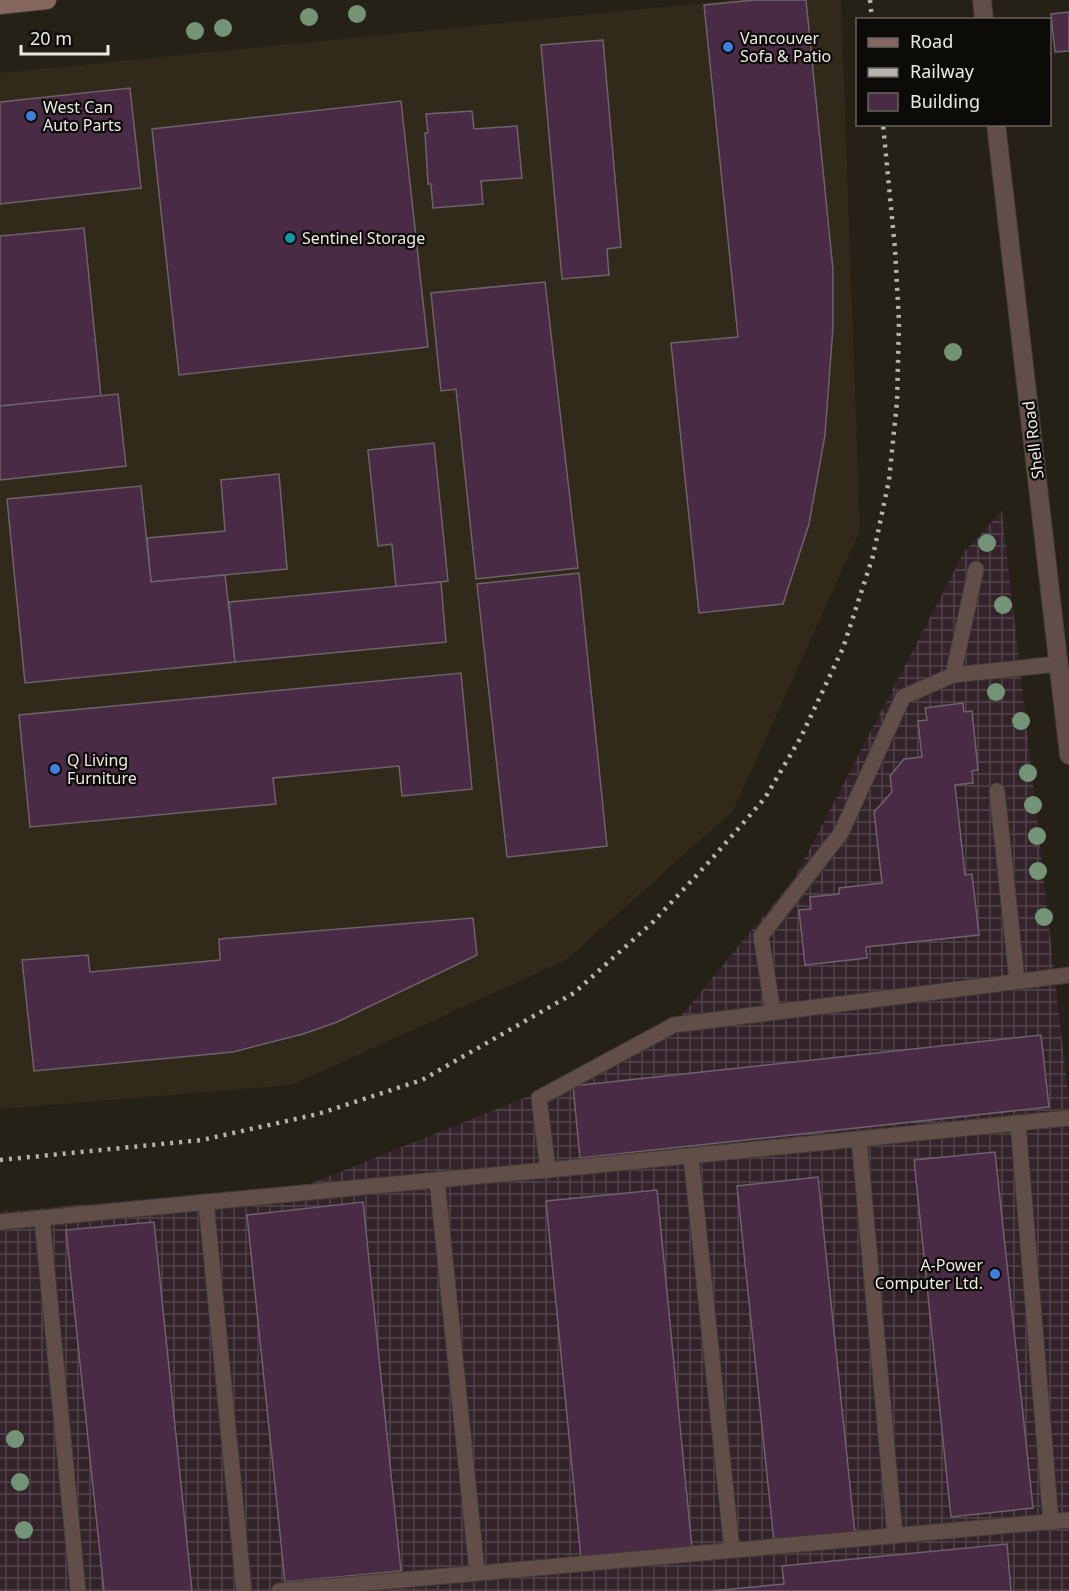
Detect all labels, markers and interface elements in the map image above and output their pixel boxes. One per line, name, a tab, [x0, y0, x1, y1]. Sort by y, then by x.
scale bar	[21, 18, 108, 56]
legend	[856, 18, 1051, 126]
text: 20 m	[30, 26, 72, 50]
place label: Vancouver Sofa & Patio	[740, 27, 831, 67]
text: Road	[910, 29, 953, 53]
marker: Vancouver Sofa & Patio	[721, 40, 735, 54]
text: Railway	[910, 59, 975, 83]
text: Building	[910, 89, 980, 113]
place label: West Can Auto Parts	[43, 96, 121, 136]
marker: West Can Auto Parts	[24, 109, 38, 123]
place label: Sentinel Storage	[302, 227, 425, 249]
marker: Sentinel Storage	[283, 231, 297, 245]
street label: Shell Road	[1017, 400, 1049, 480]
place label: Q Living Furniture	[67, 749, 137, 789]
marker: Q Living Furniture	[48, 762, 62, 776]
place label: A-Power Computer Ltd.	[875, 1254, 983, 1294]
marker: A-Power Computer Ltd.	[988, 1267, 1002, 1281]

